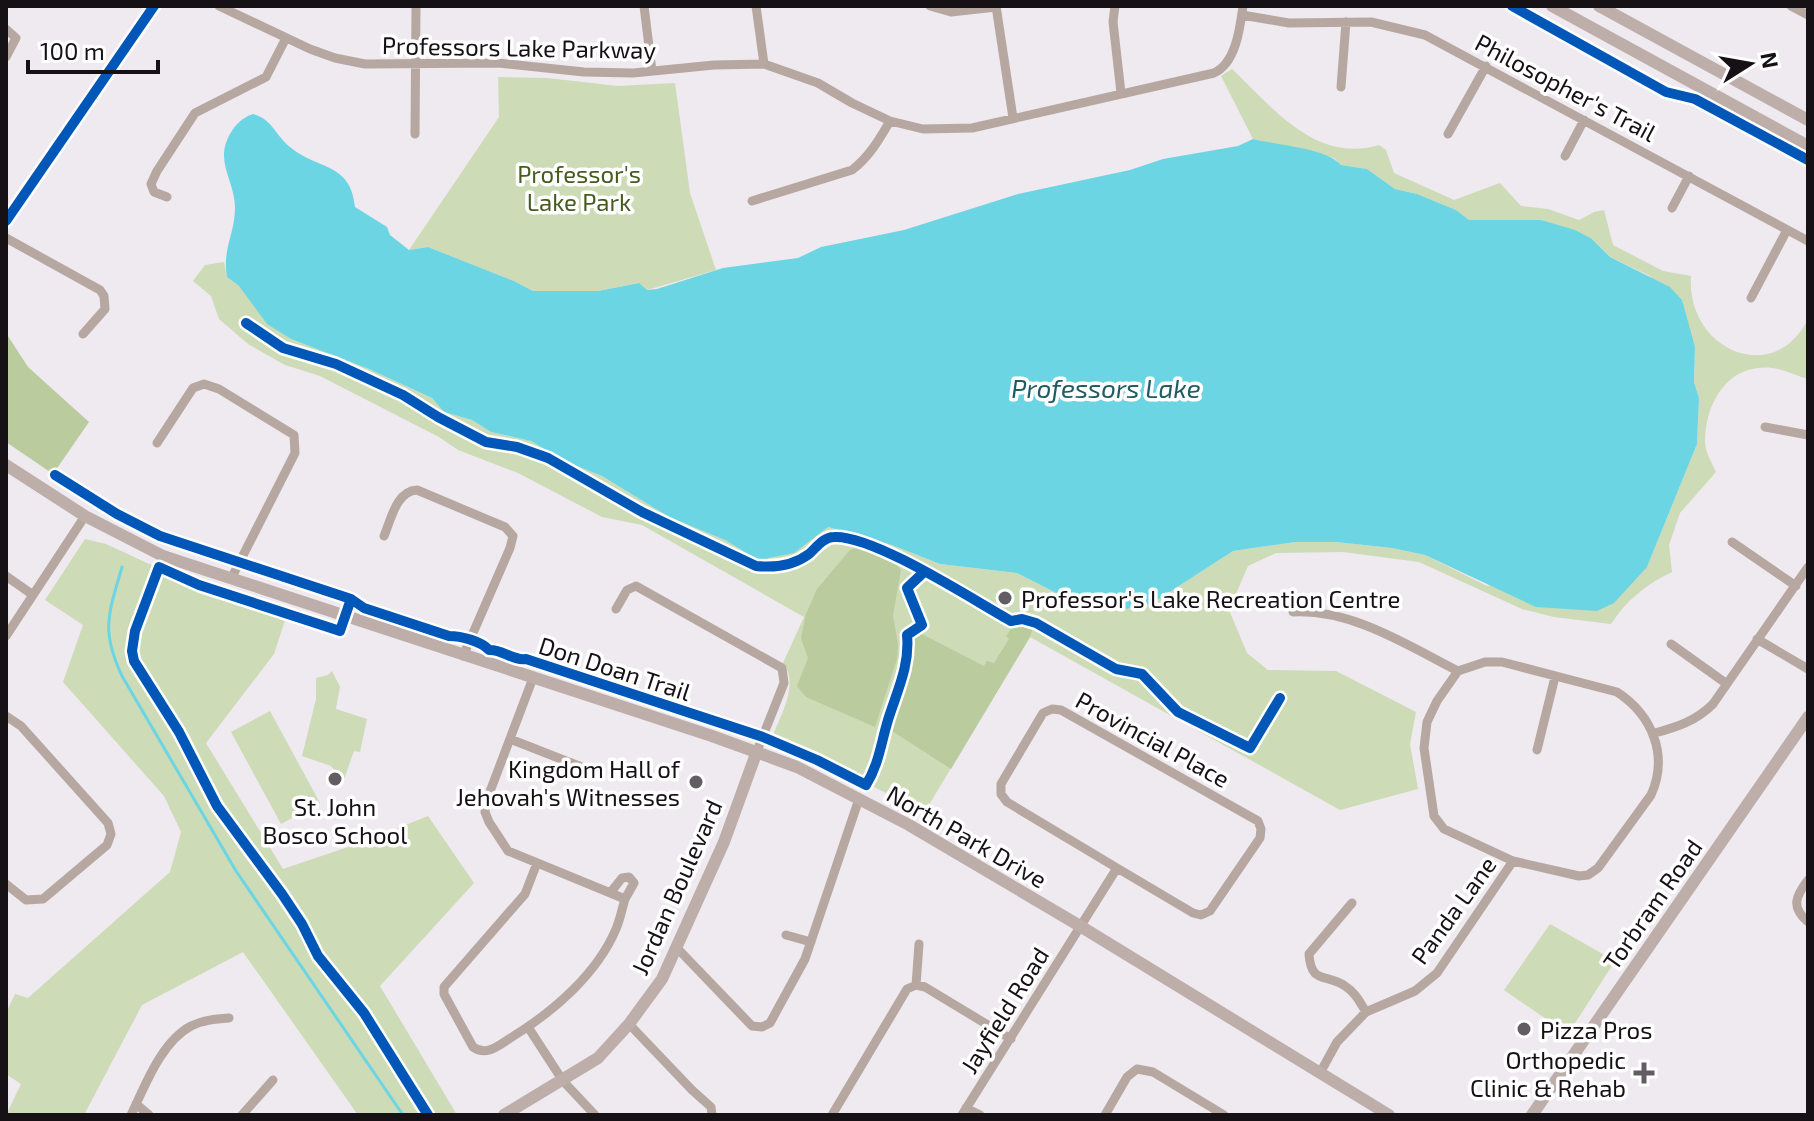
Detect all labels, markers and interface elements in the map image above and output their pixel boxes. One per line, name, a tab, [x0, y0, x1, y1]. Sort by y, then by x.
scale bar	[28, 24, 158, 74]
north arrow	[1710, 24, 1790, 104]
street label: Philosopher's Trail	[1471, 27, 1661, 147]
street label: Professors Lake Parkway	[382, 30, 657, 64]
text: 100 m	[40, 36, 105, 65]
text: N	[1756, 50, 1785, 70]
park label: Professor's Lake Park	[517, 159, 641, 216]
water label: Professors Lake	[1011, 372, 1201, 403]
place label: Professor's Lake Recreation Centre	[1021, 584, 1400, 613]
marker: Professor's Lake Recreation Centre	[996, 589, 1014, 607]
street label: Don Doan Trail	[535, 630, 695, 706]
street label: Provincial Place	[1071, 685, 1235, 793]
place label: Kingdom Hall of Jehovah's Witnesses	[456, 754, 681, 811]
marker: St. John Bosco School	[326, 770, 344, 788]
marker: Kingdom Hall of Jehovah's Witnesses	[687, 773, 705, 791]
street label: North Park Drive	[882, 778, 1052, 894]
place label: St. John Bosco School	[263, 792, 407, 849]
street label: Jordan Boulevard	[624, 795, 728, 979]
street label: Torbram Road	[1596, 833, 1708, 975]
street label: Panda Lane	[1404, 851, 1502, 969]
street label: Jayfield Road	[954, 942, 1054, 1078]
place label: Pizza Pros	[1540, 1015, 1652, 1044]
marker: Pizza Pros	[1515, 1020, 1533, 1038]
place label: Orthopedic Clinic & Rehab	[1470, 1045, 1626, 1102]
marker: Orthopedic Clinic & Rehab	[1633, 1062, 1655, 1084]

